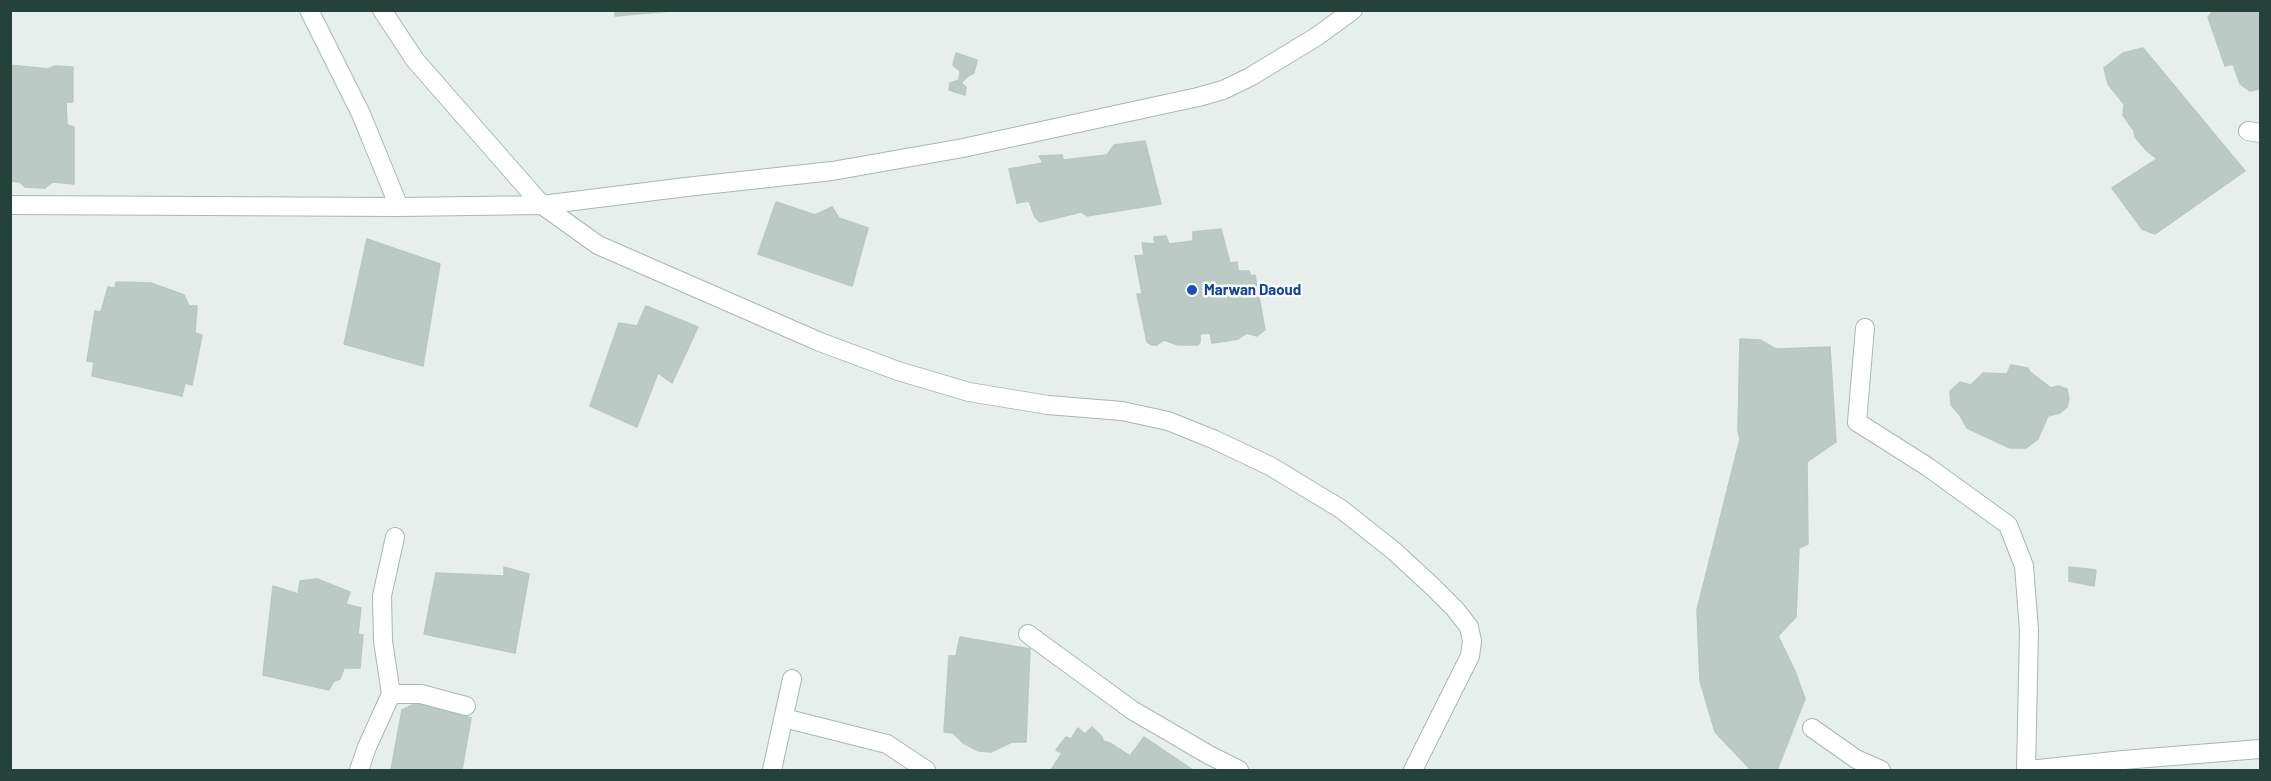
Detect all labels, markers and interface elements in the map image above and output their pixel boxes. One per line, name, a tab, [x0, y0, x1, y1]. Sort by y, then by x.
place label: Marwan Daoud	[1204, 281, 1301, 299]
marker: Marwan Daoud	[1185, 283, 1199, 297]

